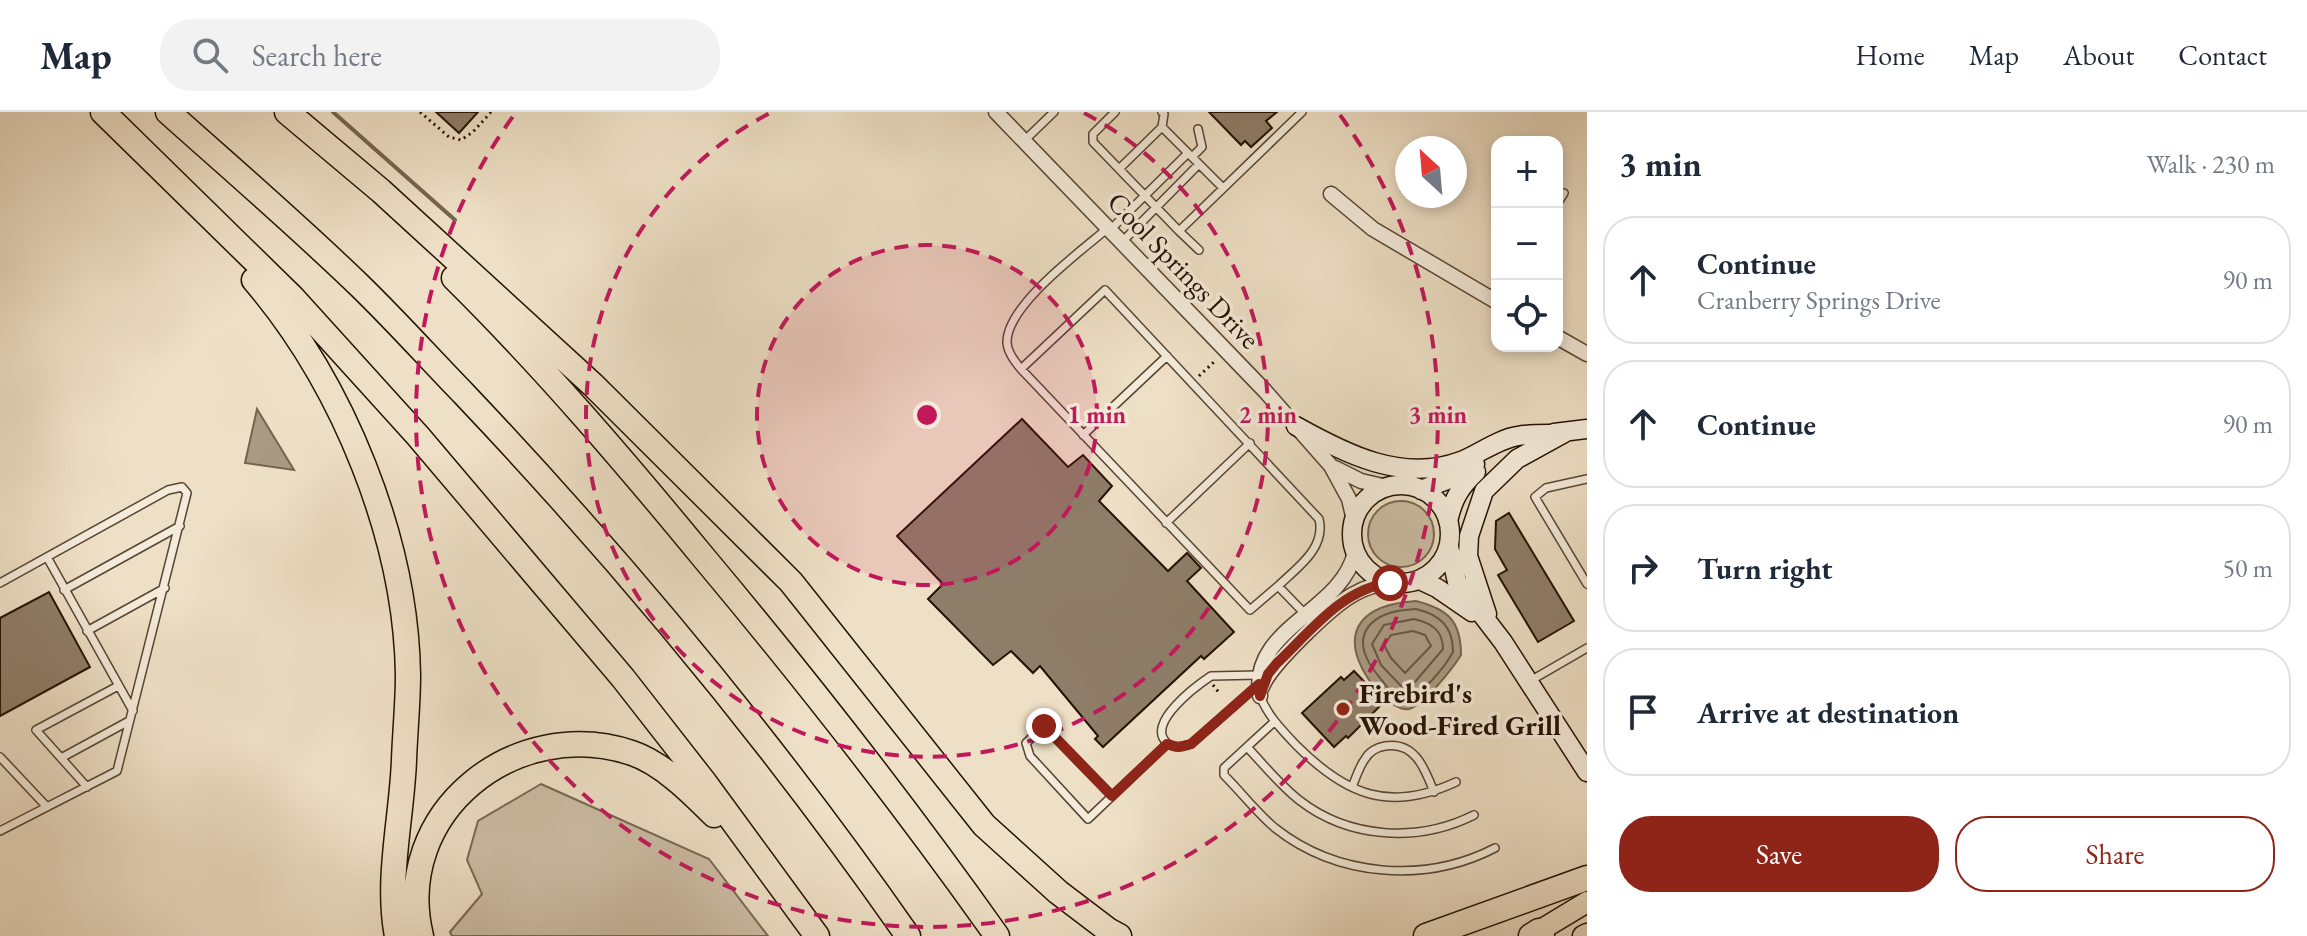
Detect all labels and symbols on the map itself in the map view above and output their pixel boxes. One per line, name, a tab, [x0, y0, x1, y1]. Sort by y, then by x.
north arrow	[1395, 136, 1467, 208]
street label: Cool Springs Drive	[1100, 184, 1268, 356]
text: 1 min	[1068, 399, 1127, 430]
text: 2 min	[1239, 399, 1298, 430]
text: 3 min	[1409, 399, 1468, 430]
centre of rings	[913, 401, 941, 429]
route start	[1372, 565, 1408, 601]
place label: Firebird's Wood-Fired Grill	[1359, 675, 1561, 743]
marker: Firebird's Wood-Fired Grill	[1334, 700, 1352, 718]
route end	[1026, 708, 1062, 744]

